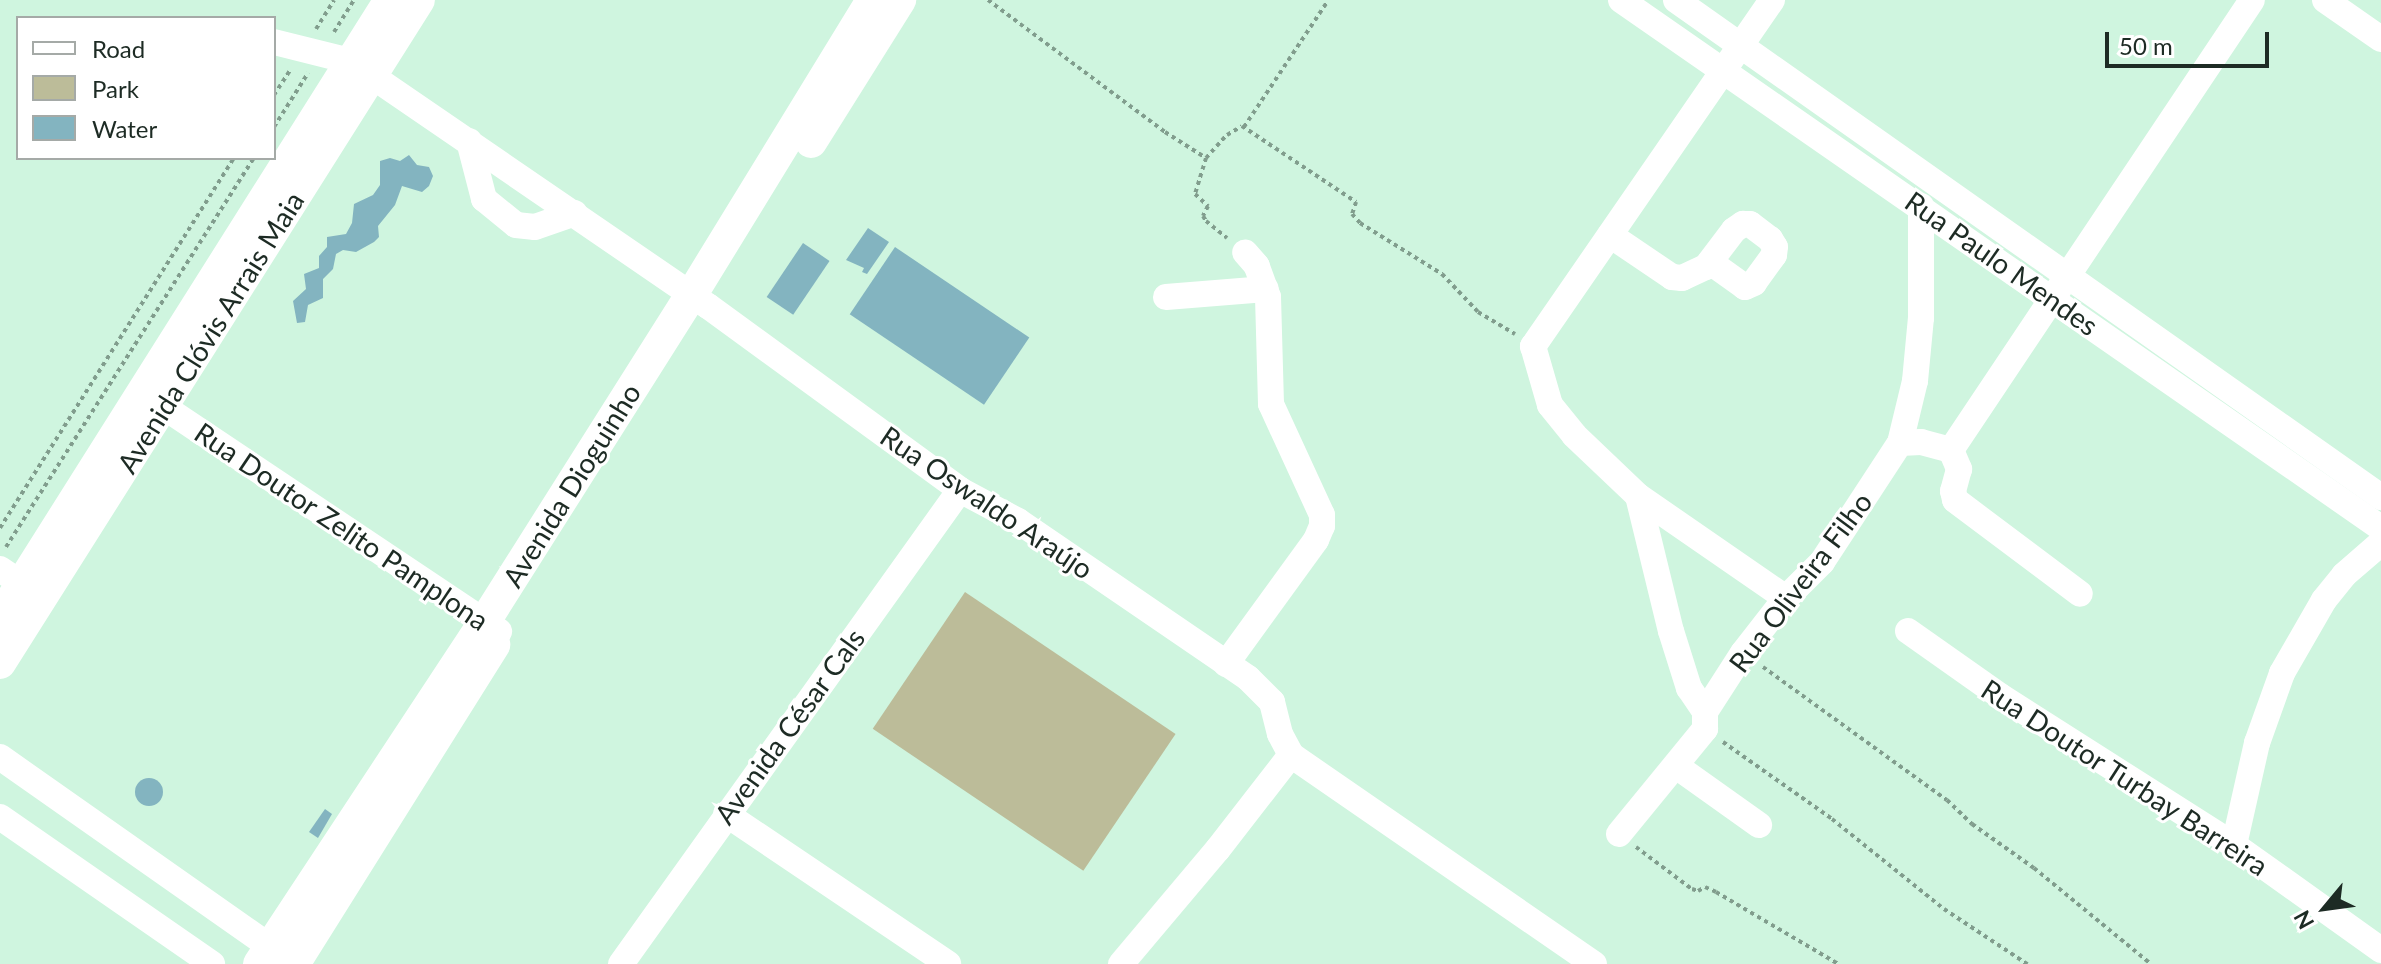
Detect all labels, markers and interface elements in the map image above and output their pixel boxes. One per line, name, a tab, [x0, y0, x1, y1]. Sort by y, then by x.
legend	[16, 16, 276, 160]
scale bar	[2109, 16, 2273, 66]
text: 50 m	[2119, 31, 2173, 60]
text: Road	[92, 34, 145, 63]
text: Park	[92, 74, 139, 103]
text: Water	[92, 114, 157, 143]
street label: Rua Paulo Mendes	[1899, 184, 2105, 342]
street label: Avenida Clóvis Arrais Maia	[109, 185, 311, 479]
street label: Avenida Dioguinho	[495, 377, 647, 593]
street label: Rua Doutor Zelito Pamplona	[188, 415, 496, 637]
street label: Rua Oswaldo Araújo	[874, 418, 1100, 586]
street label: Rua Oliveira Filho	[1721, 485, 1879, 679]
street label: Avenida César Cals	[707, 622, 871, 830]
street label: Rua Doutor Turbay Barreira	[1975, 671, 2275, 883]
north arrow	[2285, 868, 2365, 948]
text: N	[2288, 906, 2319, 934]

